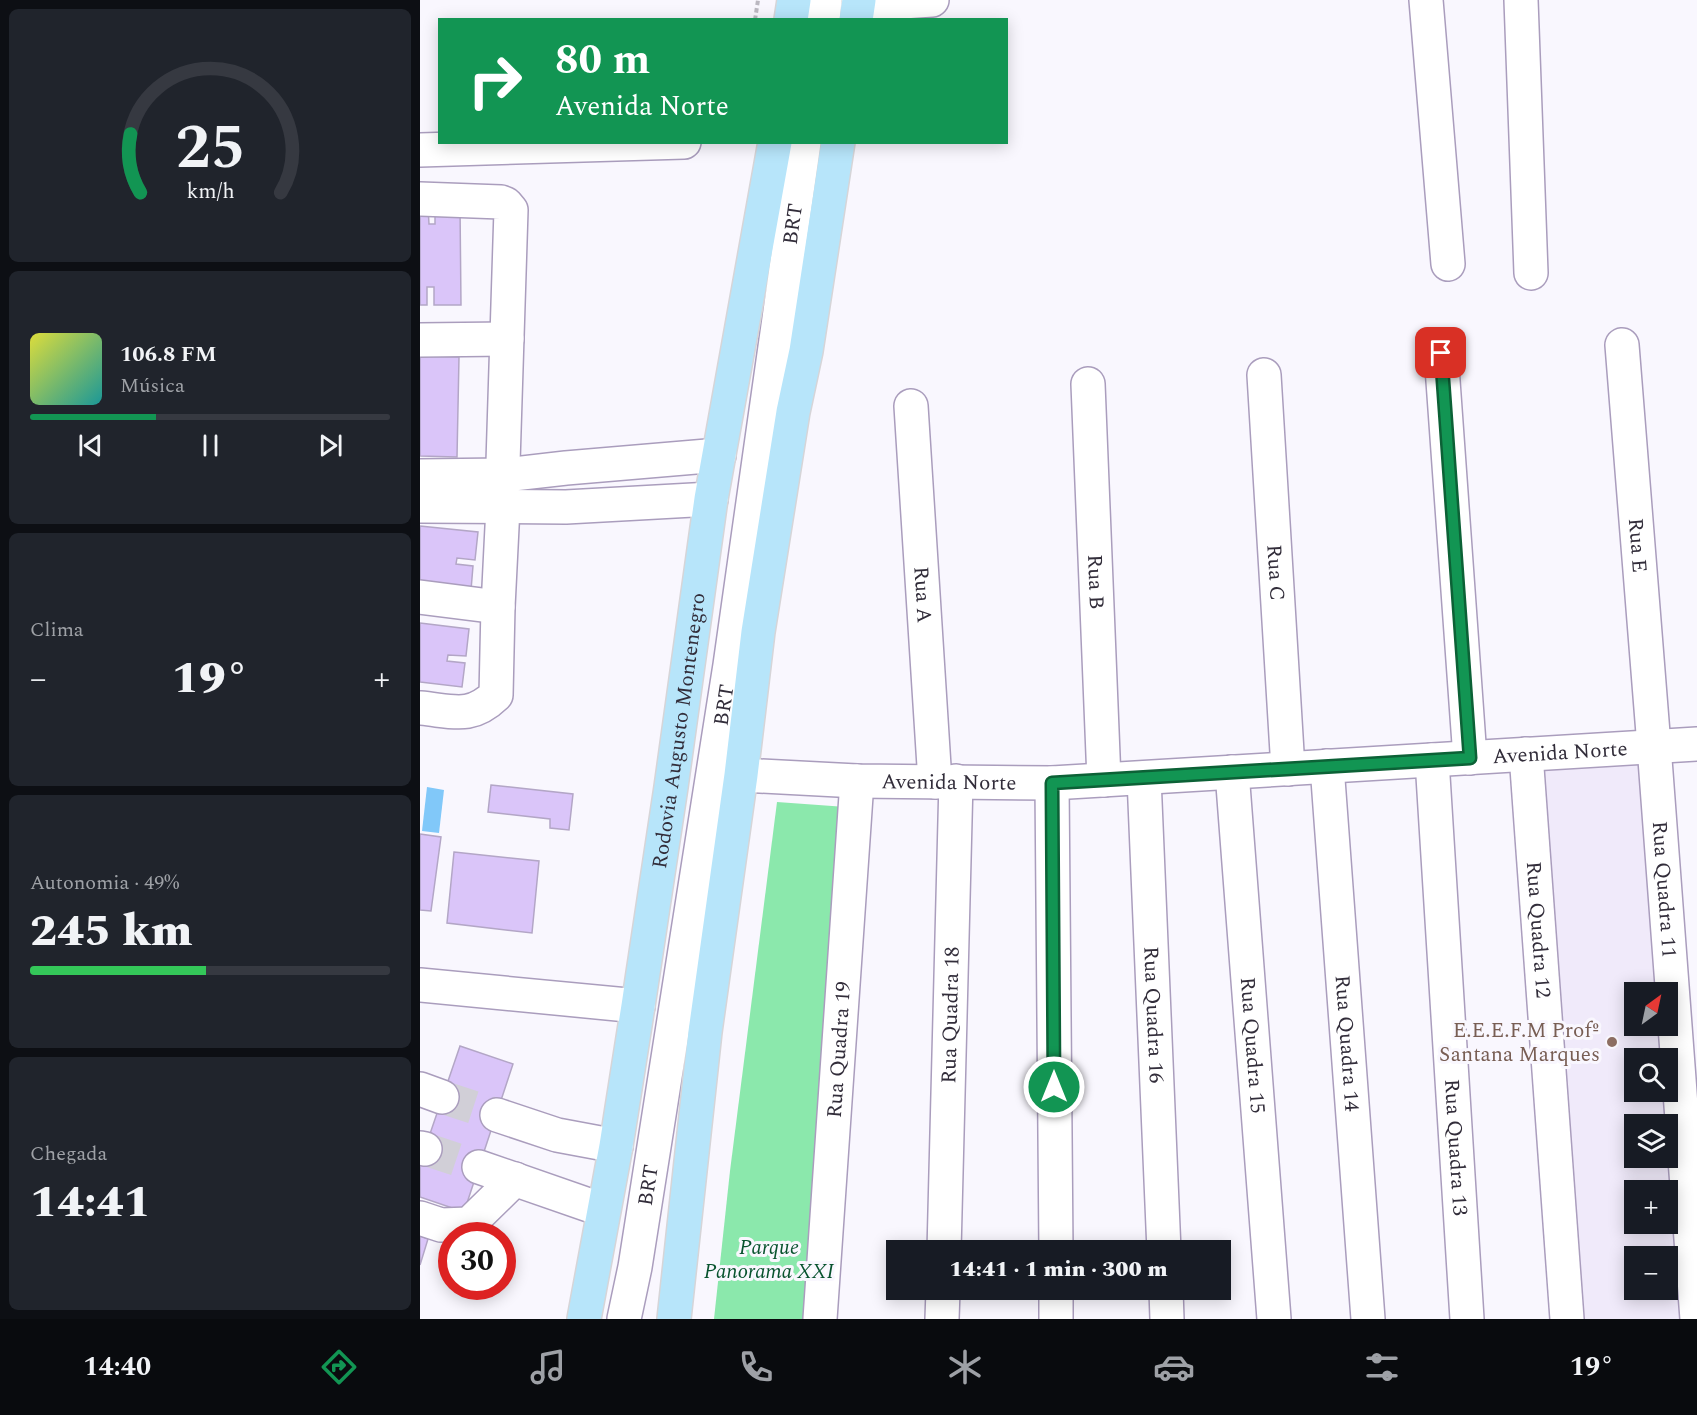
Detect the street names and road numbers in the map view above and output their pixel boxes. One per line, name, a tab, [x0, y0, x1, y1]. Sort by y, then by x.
street label: BRT	[775, 201, 812, 247]
street label: Rua E	[1619, 517, 1655, 574]
street label: Rua C	[1257, 544, 1293, 602]
street label: Rua B	[1078, 554, 1112, 610]
street label: Rua A	[904, 565, 940, 624]
street label: Rodovia Augusto Montenegro	[644, 591, 715, 871]
street label: BRT	[706, 682, 744, 728]
street label: Avenida Norte	[1492, 733, 1628, 773]
street label: Avenida Norte	[881, 766, 1017, 800]
street label: Rua Quadra 11	[1643, 820, 1685, 959]
street label: Rua Quadra 12	[1517, 860, 1559, 999]
street label: Rua Quadra 18	[933, 946, 969, 1084]
street label: Rua Quadra 16	[1134, 946, 1172, 1084]
street label: Rua Quadra 14	[1326, 974, 1368, 1113]
street label: Rua Quadra 15	[1231, 976, 1273, 1115]
street label: Rua Quadra 19	[819, 980, 860, 1119]
street label: Rua Quadra 13	[1435, 1078, 1476, 1217]
street label: BRT	[630, 1162, 668, 1208]

